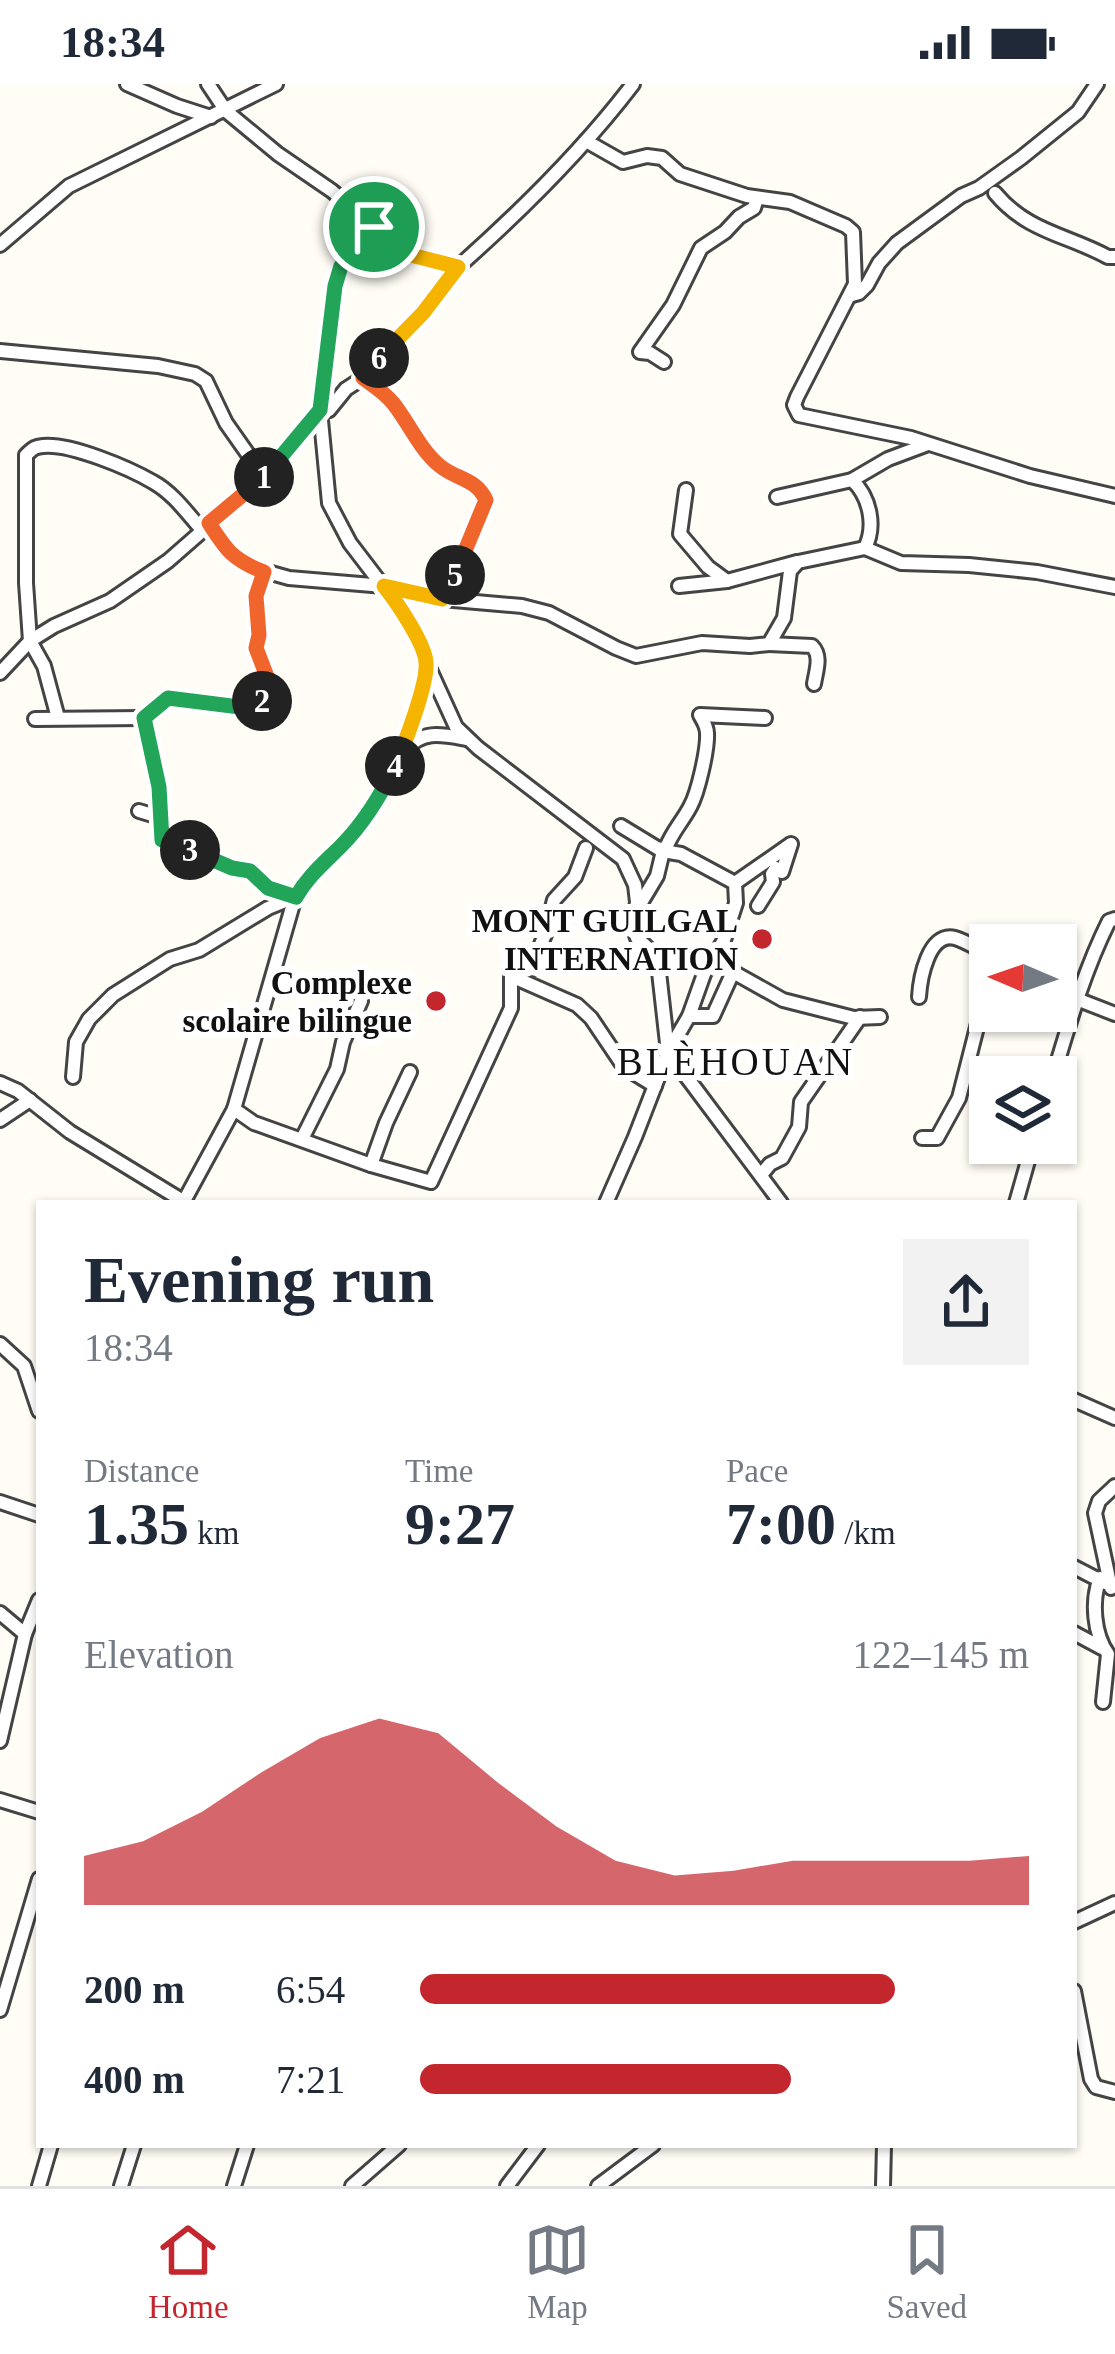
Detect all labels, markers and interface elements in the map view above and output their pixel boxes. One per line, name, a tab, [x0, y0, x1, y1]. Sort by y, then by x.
text: 18:34	[60, 17, 165, 67]
pin	[323, 176, 425, 278]
icon: arrive	[341, 194, 407, 260]
pin: 6	[349, 328, 409, 388]
text: 6	[371, 340, 387, 376]
pin: 1	[234, 447, 294, 507]
text: 1	[256, 459, 272, 495]
pin: 5	[425, 545, 485, 605]
text: 5	[447, 557, 463, 593]
pin: 2	[232, 671, 292, 731]
text: 2	[254, 683, 270, 719]
pin: 4	[365, 736, 425, 796]
text: 4	[387, 748, 403, 784]
pin: 3	[160, 820, 220, 880]
text: 3	[182, 832, 198, 868]
place label: MONT GUILGAL INTERNATION	[472, 903, 738, 977]
north arrow	[969, 924, 1077, 1032]
map controls	[969, 924, 1077, 1164]
marker: MONT GUILGAL INTERNATION	[749, 926, 775, 952]
place label: Complexe scolaire bilingue	[183, 965, 412, 1039]
marker: Complexe scolaire bilingue	[423, 988, 449, 1014]
district label: BLÈHOUAN	[617, 1040, 855, 1083]
button: layers	[969, 1056, 1077, 1164]
button: share	[903, 1239, 1029, 1365]
text: Evening run	[84, 1243, 434, 1316]
text: 18:34	[84, 1326, 173, 1369]
text: Distance	[84, 1453, 199, 1489]
text: Time	[405, 1453, 473, 1489]
text: Pace	[726, 1453, 788, 1489]
text: 1.35	[84, 1491, 189, 1557]
text: 9:27	[405, 1491, 515, 1557]
text: 7:00	[726, 1491, 836, 1557]
text: km	[189, 1515, 239, 1551]
text: /km	[836, 1515, 896, 1551]
text: Elevation	[84, 1633, 233, 1676]
text: 122–145 m	[852, 1633, 1029, 1676]
text: 200 m	[84, 1968, 185, 2011]
text: 6:54	[276, 1968, 345, 2011]
text: 400 m	[84, 2058, 185, 2101]
text: 7:21	[276, 2058, 345, 2101]
tab: Home	[148, 2217, 229, 2326]
tab: Map	[524, 2217, 590, 2326]
tab: Saved	[886, 2217, 967, 2326]

